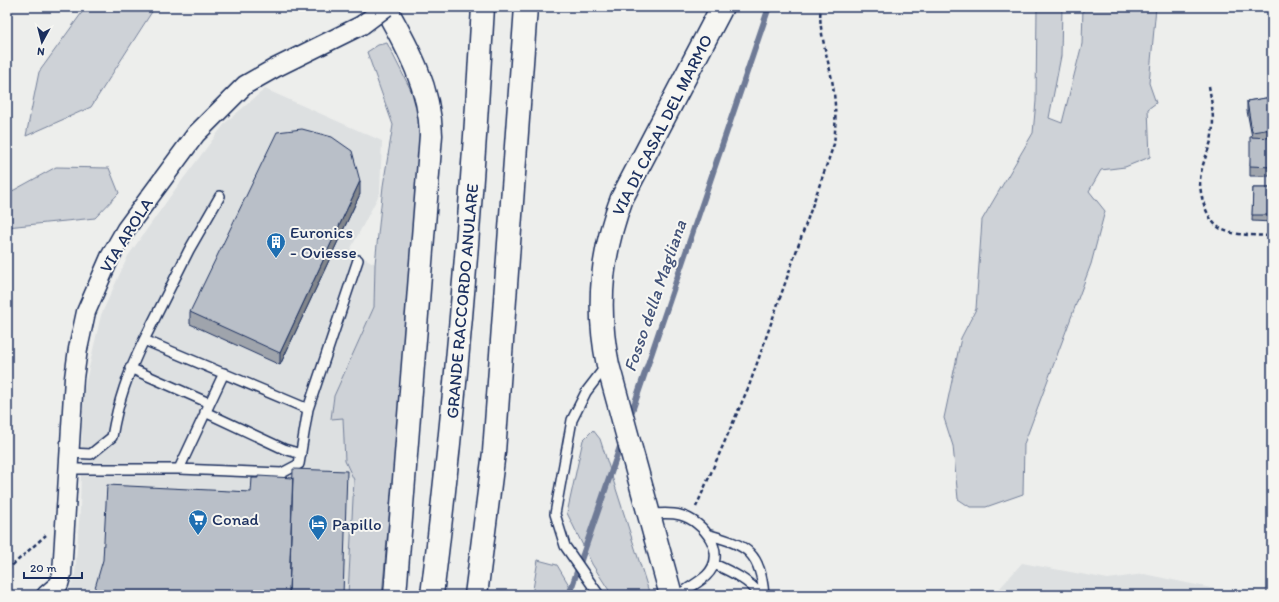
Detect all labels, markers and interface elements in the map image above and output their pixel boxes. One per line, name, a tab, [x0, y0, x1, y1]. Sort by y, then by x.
north arrow	[22, 22, 62, 62]
street label: VIA DI CASAL DEL MARMO	[608, 31, 716, 219]
text: N	[36, 45, 45, 58]
street label: GRANDE RACCORDO ANULARE	[442, 183, 482, 419]
street label: VIA AROLA	[95, 194, 157, 276]
water label: Fosso della Magliana	[619, 216, 692, 375]
place label: Euronics - Oviesse	[290, 222, 357, 262]
building icon: Euronics - Oviesse	[265, 231, 287, 259]
supermarket icon: Conad	[187, 508, 209, 536]
place label: Conad	[212, 509, 259, 529]
hotel icon: Papillo	[307, 513, 329, 541]
place label: Papillo	[332, 514, 382, 534]
scale bar	[24, 554, 82, 580]
text: 20 m	[30, 561, 57, 575]

